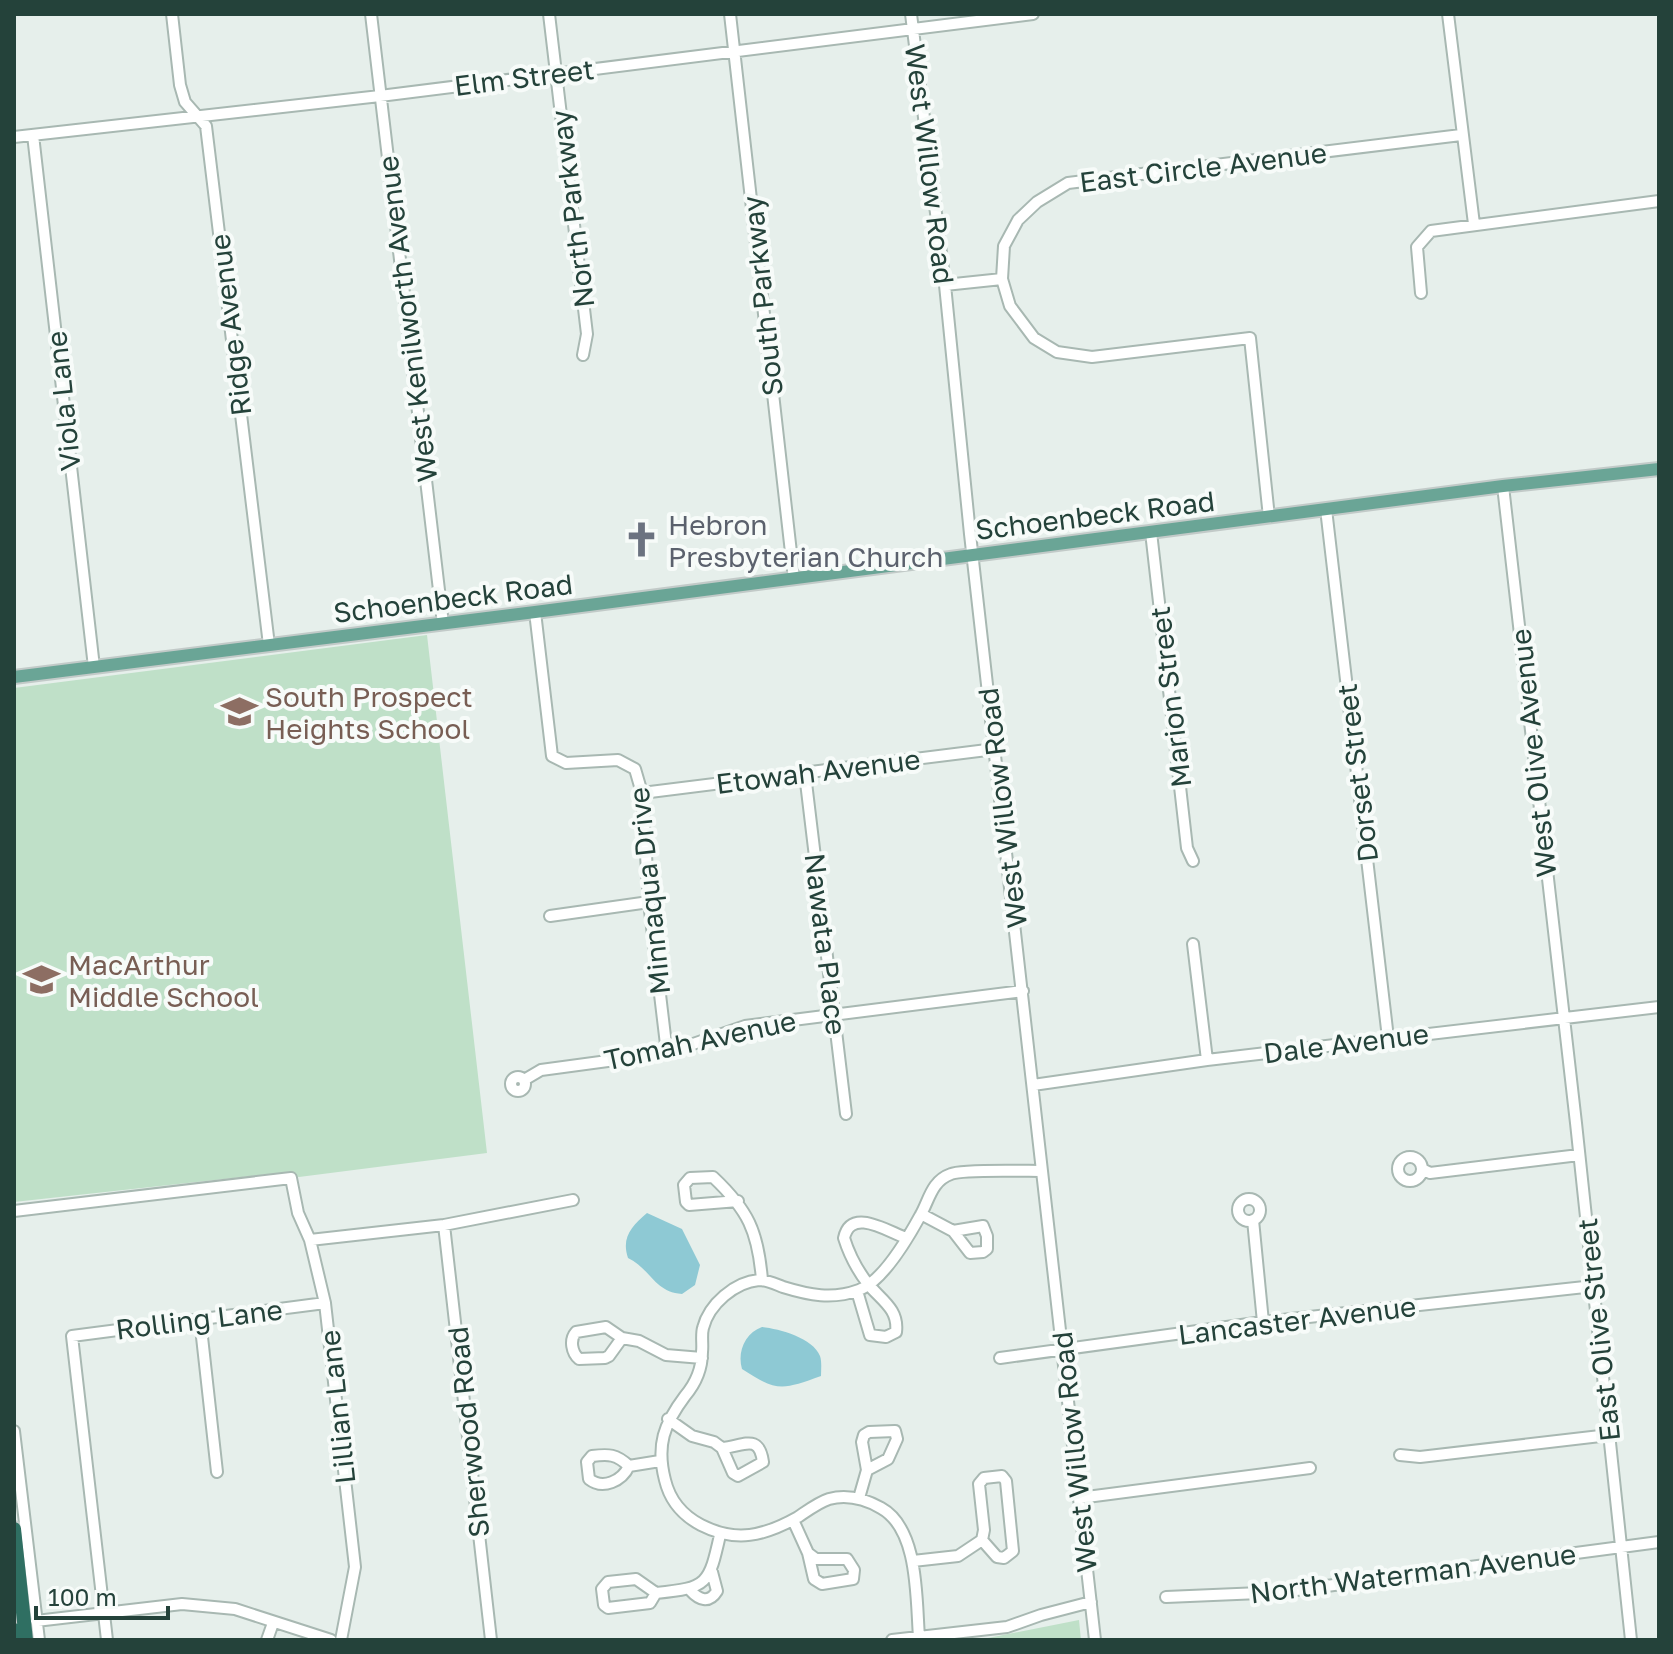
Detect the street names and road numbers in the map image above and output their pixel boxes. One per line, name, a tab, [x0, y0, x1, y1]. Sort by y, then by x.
street label: West Willow Road	[899, 42, 961, 286]
street label: Elm Street	[452, 52, 596, 102]
street label: North Parkway	[543, 108, 601, 310]
street label: East Circle Avenue	[1077, 135, 1329, 199]
street label: West Kenilworth Avenue	[371, 154, 443, 484]
street label: South Parkway	[735, 194, 789, 398]
street label: Ridge Avenue	[202, 232, 258, 418]
street label: Viola Lane	[39, 329, 87, 473]
street label: Schoenbeck Road	[973, 484, 1217, 546]
street label: Schoenbeck Road	[331, 567, 575, 629]
street label: Marion Street	[1143, 605, 1197, 789]
street label: West Olive Avenue	[1504, 627, 1562, 879]
street label: Dorset Street	[1330, 682, 1384, 864]
street label: West Willow Road	[971, 686, 1033, 930]
street label: Etowah Avenue	[714, 742, 922, 800]
street label: Minnaqua Drive	[622, 786, 676, 996]
street label: Nawata Place	[798, 851, 854, 1037]
street label: Tomah Avenue	[601, 1004, 799, 1076]
street label: Dale Avenue	[1262, 1016, 1430, 1070]
street label: East Olive Street	[1570, 1217, 1626, 1443]
street label: Lancaster Avenue	[1176, 1289, 1418, 1351]
street label: Rolling Lane	[114, 1292, 284, 1346]
street label: Sherwood Road	[441, 1325, 495, 1539]
street label: Lillian Lane	[313, 1328, 361, 1486]
street label: West Willow Road	[1045, 1330, 1103, 1574]
street label: North Waterman Avenue	[1248, 1537, 1578, 1609]

